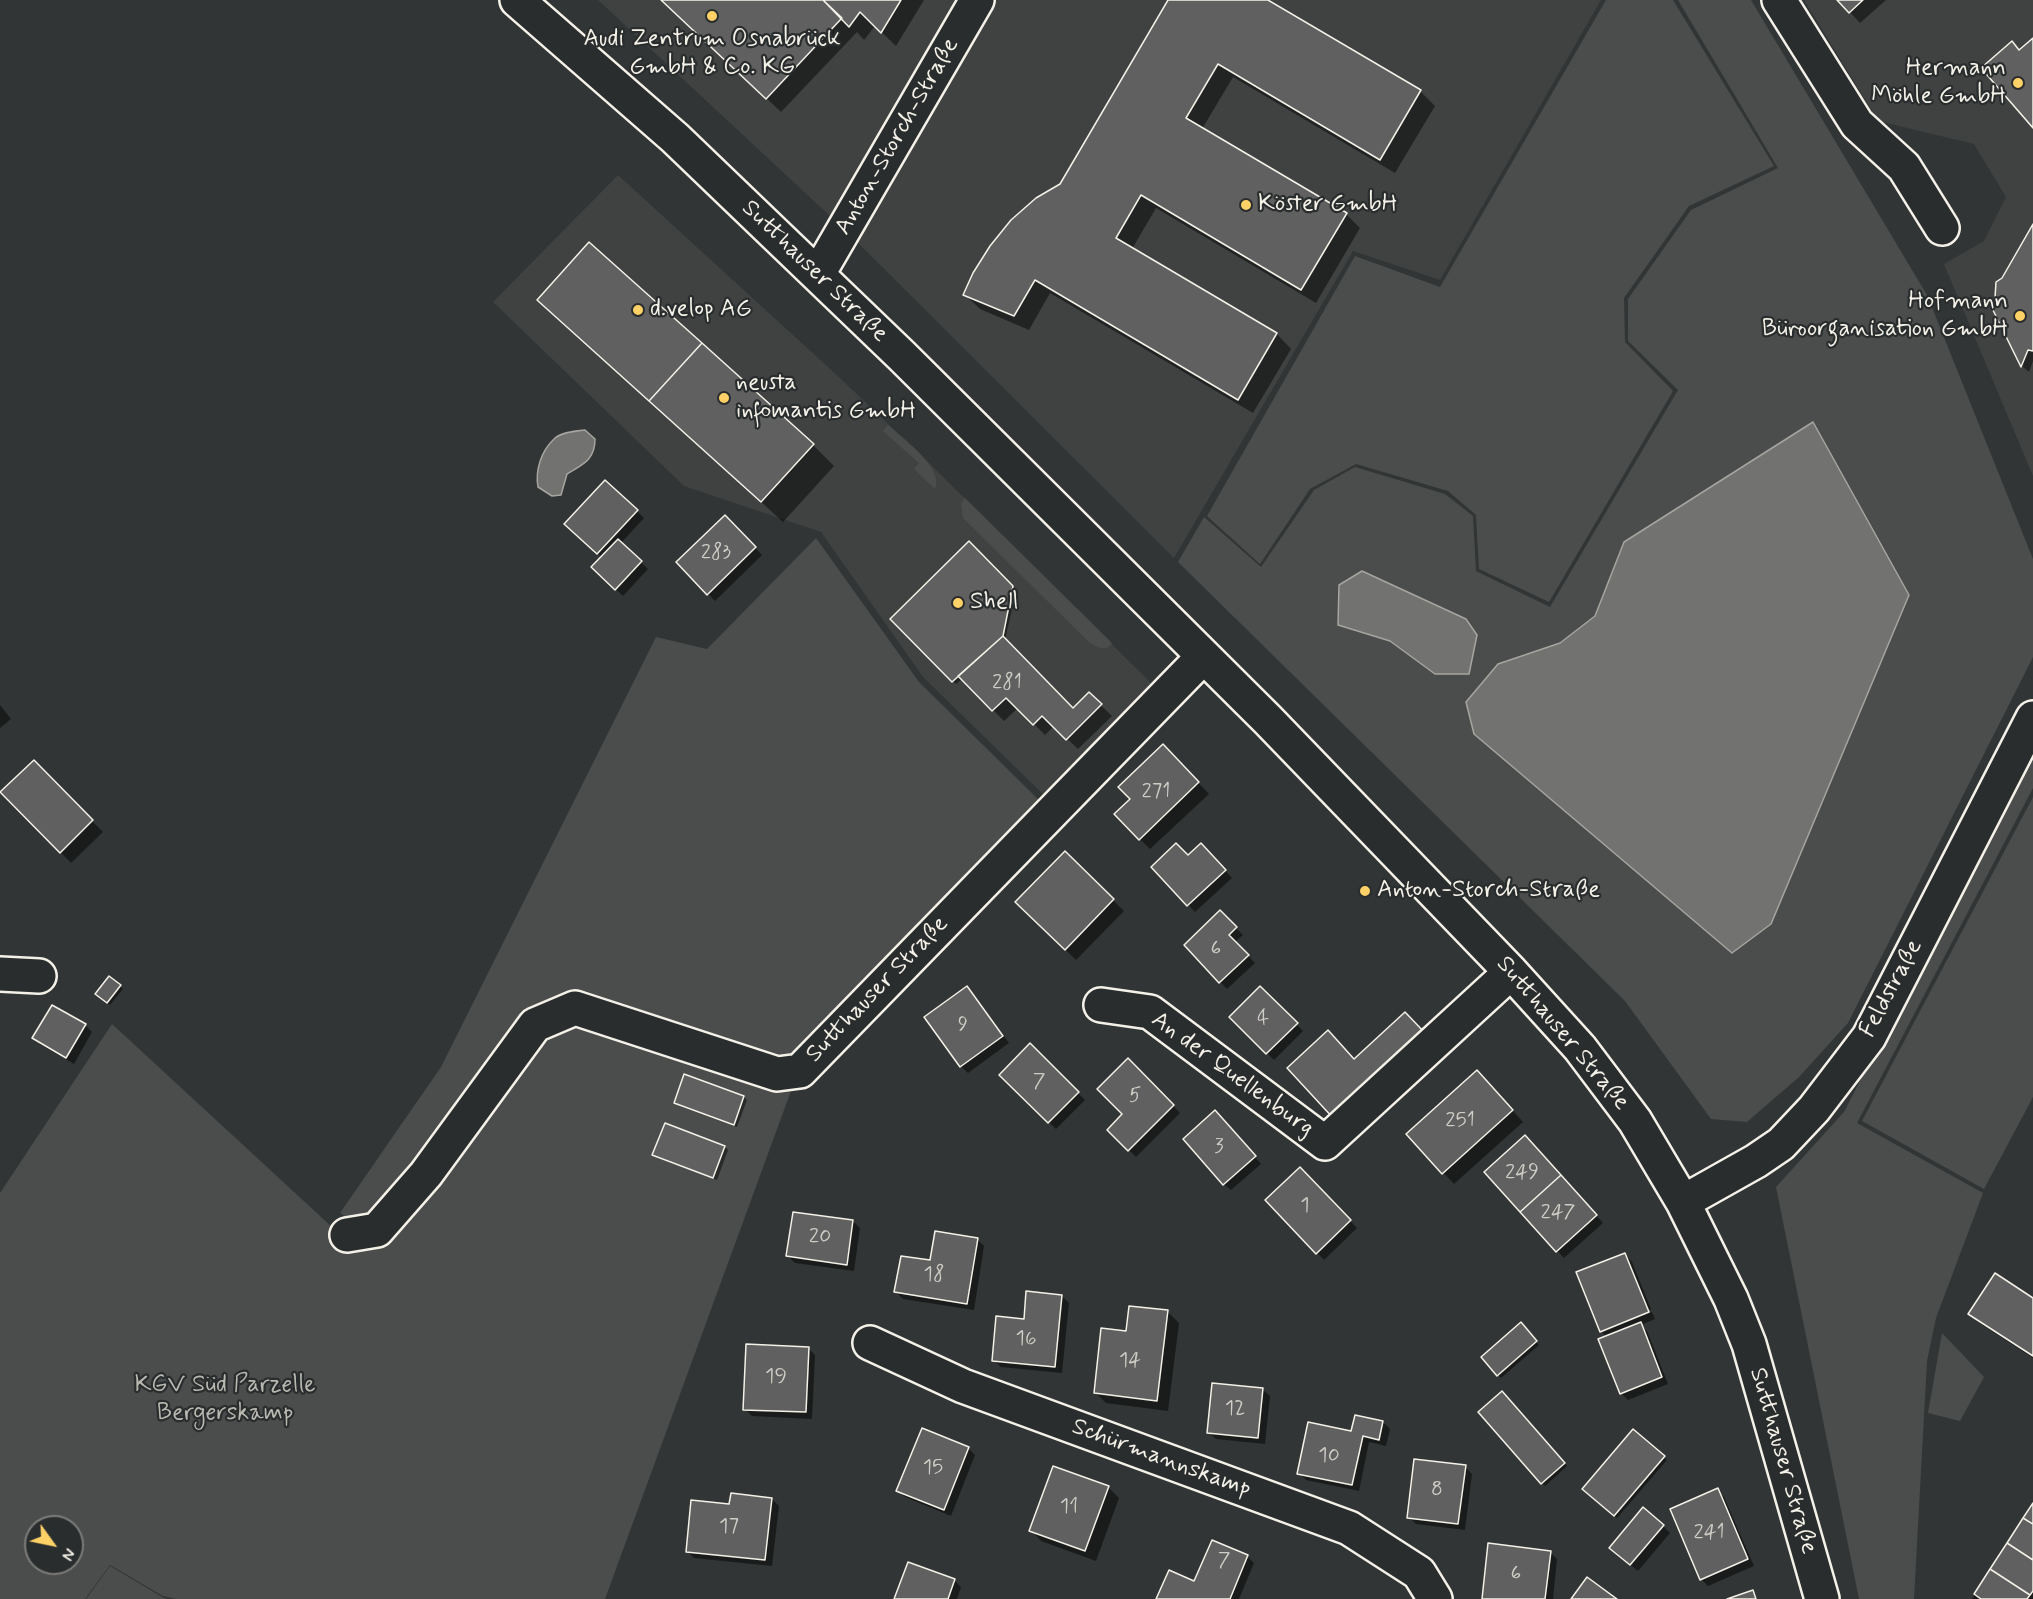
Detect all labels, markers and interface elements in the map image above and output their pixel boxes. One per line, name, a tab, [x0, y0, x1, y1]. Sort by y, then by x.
marker: Audi Zentrum Osnabrück GmbH & Co. KG	[705, 9, 719, 23]
place label: Audi Zentrum Osnabrück GmbH & Co. KG	[583, 26, 841, 82]
street label: Anton-Storch-Straße	[830, 33, 966, 241]
place label: Hermann Möhle GmbH	[1871, 55, 2006, 111]
marker: Hermann Möhle GmbH	[2011, 76, 2025, 90]
place label: Köster GmbH	[1258, 191, 1397, 219]
street label: Sutthauser Straße	[735, 195, 893, 349]
marker: Köster GmbH	[1239, 198, 1253, 212]
place label: Hofmann Büroorganisation GmbH	[1762, 288, 2008, 344]
place label: d.velop AG	[650, 296, 752, 324]
marker: d.velop AG	[631, 303, 645, 317]
marker: Hofmann Büroorganisation GmbH	[2013, 309, 2027, 323]
place label: neusta infomantis GmbH	[736, 370, 916, 426]
marker: neusta infomantis GmbH	[717, 391, 731, 405]
house number: 283	[701, 541, 731, 567]
place label: Shell	[970, 589, 1018, 617]
marker: Shell	[951, 596, 965, 610]
house number: 281	[992, 671, 1022, 697]
house number: 271	[1141, 780, 1171, 806]
place label: Anton-Storch-Straße	[1377, 877, 1600, 905]
marker: Anton-Storch-Straße	[1358, 884, 1372, 898]
street label: Sutthauser Straße	[801, 911, 955, 1069]
street label: Feldstraße	[1854, 935, 1930, 1043]
house number: 6	[1211, 937, 1221, 963]
street label: Sutthauser Straße	[1489, 951, 1635, 1117]
street label: An der Quellenburg	[1145, 1006, 1319, 1144]
house number: 4	[1257, 1007, 1269, 1033]
house number: 9	[958, 1013, 968, 1039]
house number: 7	[1033, 1070, 1045, 1096]
house number: 5	[1129, 1084, 1141, 1110]
house number: 251	[1445, 1109, 1475, 1135]
house number: 3	[1214, 1135, 1224, 1161]
house number: 249	[1505, 1161, 1539, 1187]
house number: 1	[1300, 1194, 1310, 1220]
house number: 247	[1541, 1201, 1575, 1227]
house number: 20	[809, 1225, 831, 1251]
house number: 18	[924, 1263, 944, 1289]
house number: 16	[1016, 1327, 1036, 1353]
house number: 14	[1119, 1349, 1141, 1375]
house number: 19	[765, 1365, 787, 1391]
street label: Sutthauser Straße	[1742, 1365, 1822, 1557]
park label: KGV Süd Parzelle Bergerskamp	[134, 1372, 316, 1428]
house number: 12	[1225, 1397, 1245, 1423]
street label: Schürmannskamp	[1067, 1413, 1255, 1505]
house number: 10	[1318, 1444, 1340, 1470]
house number: 15	[923, 1456, 943, 1482]
house number: 8	[1431, 1478, 1443, 1504]
house number: 11	[1060, 1495, 1078, 1521]
north arrow	[24, 1515, 84, 1575]
house number: 17	[719, 1515, 739, 1541]
house number: 241	[1693, 1521, 1725, 1547]
text: N	[56, 1544, 80, 1564]
house number: 7	[1218, 1549, 1230, 1575]
house number: 6	[1511, 1562, 1521, 1588]

